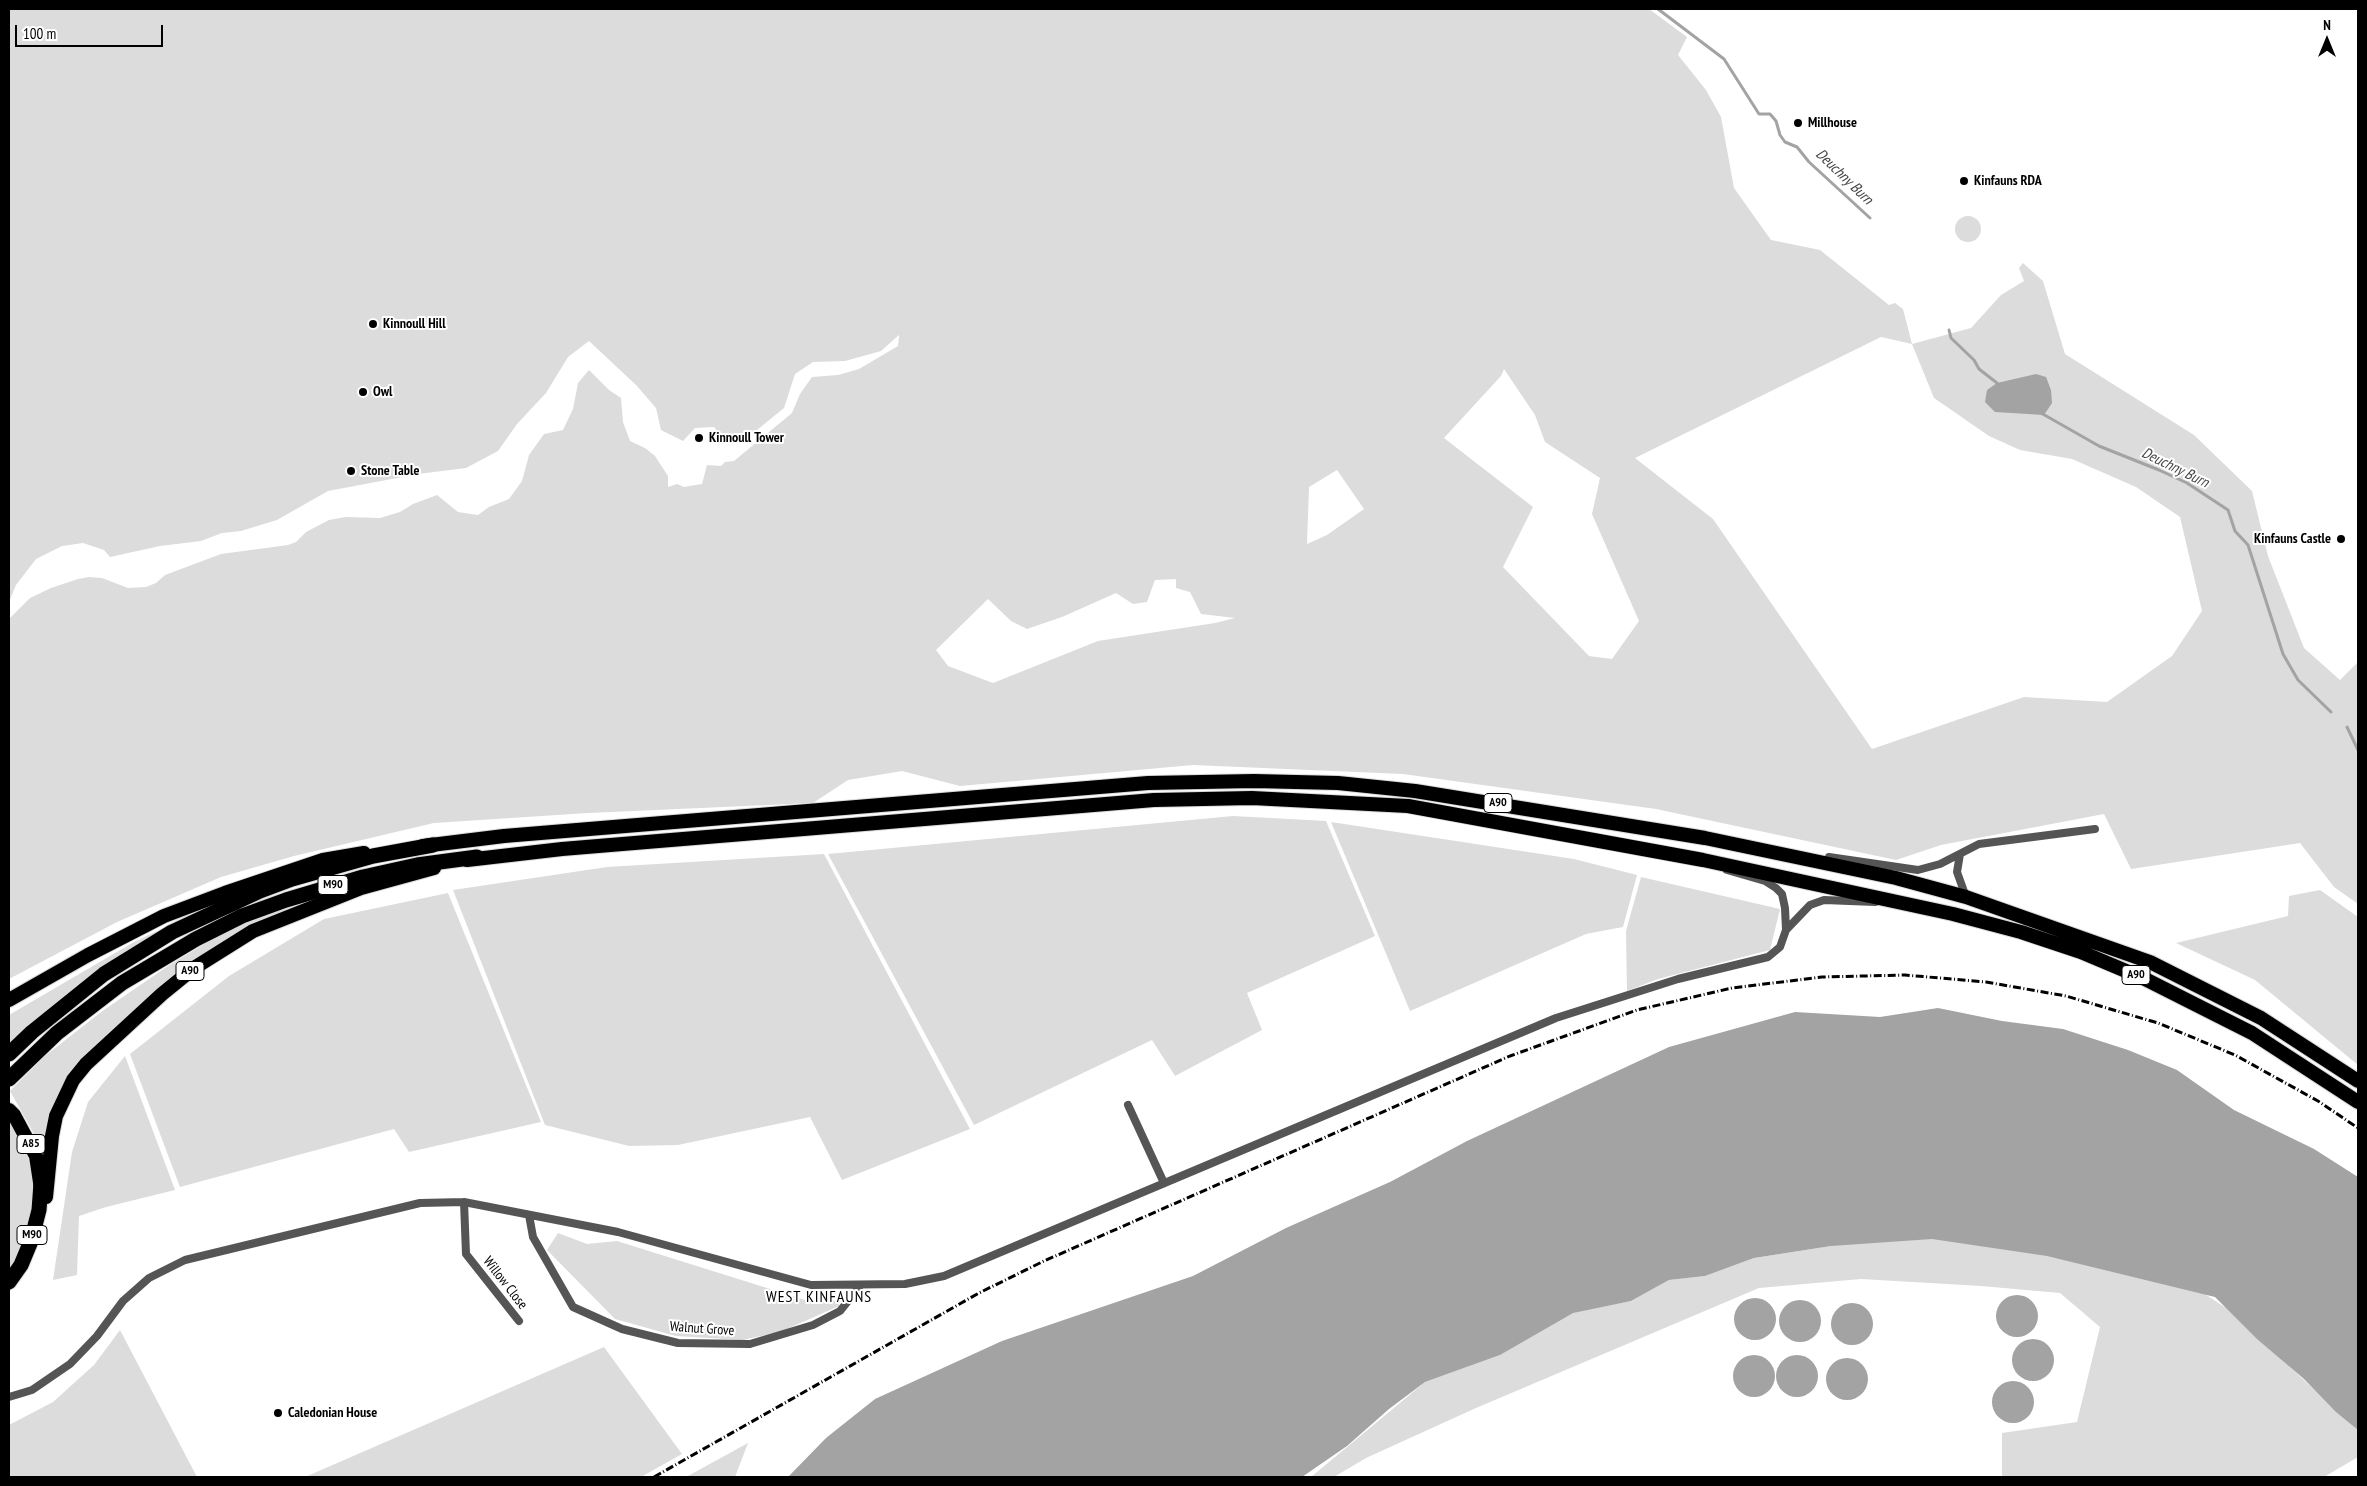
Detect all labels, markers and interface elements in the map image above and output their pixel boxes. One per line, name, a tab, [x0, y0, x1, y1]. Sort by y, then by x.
scale bar	[18, 15, 165, 47]
north arrow	[2302, 15, 2352, 65]
text: N	[2323, 16, 2331, 34]
text: 100 m	[23, 24, 56, 43]
place label: Millhouse	[1808, 115, 1857, 131]
marker: Millhouse	[1792, 117, 1804, 129]
water label: Deuchny Burn	[1812, 145, 1876, 209]
place label: Kinfauns RDA	[1974, 173, 2042, 189]
marker: Kinfauns RDA	[1958, 175, 1970, 187]
place label: Kinnoull Hill	[383, 316, 446, 332]
marker: Kinnoull Hill	[367, 318, 379, 330]
place label: Owl	[373, 384, 392, 400]
marker: Owl	[357, 386, 369, 398]
place label: Kinnoull Tower	[709, 430, 784, 446]
marker: Kinnoull Tower	[693, 432, 705, 444]
water label: Deuchny Burn	[2139, 444, 2211, 492]
place label: Stone Table	[361, 463, 419, 479]
marker: Stone Table	[345, 465, 357, 477]
place label: Kinfauns Castle	[2254, 531, 2331, 547]
marker: Kinfauns Castle	[2335, 533, 2347, 545]
road number: A90	[1484, 794, 1512, 812]
road number: M90	[318, 876, 348, 894]
road number: A90	[176, 961, 204, 980]
road number: A90	[2122, 966, 2150, 984]
road number: A85	[17, 1134, 45, 1154]
road number: M90	[17, 1226, 47, 1244]
street label: Willow Close	[479, 1253, 531, 1313]
district label: WEST KINFAUNS	[764, 1287, 874, 1307]
street label: Walnut Grove	[669, 1318, 735, 1340]
place label: Caledonian House	[288, 1405, 377, 1421]
marker: Caledonian House	[272, 1407, 284, 1419]

